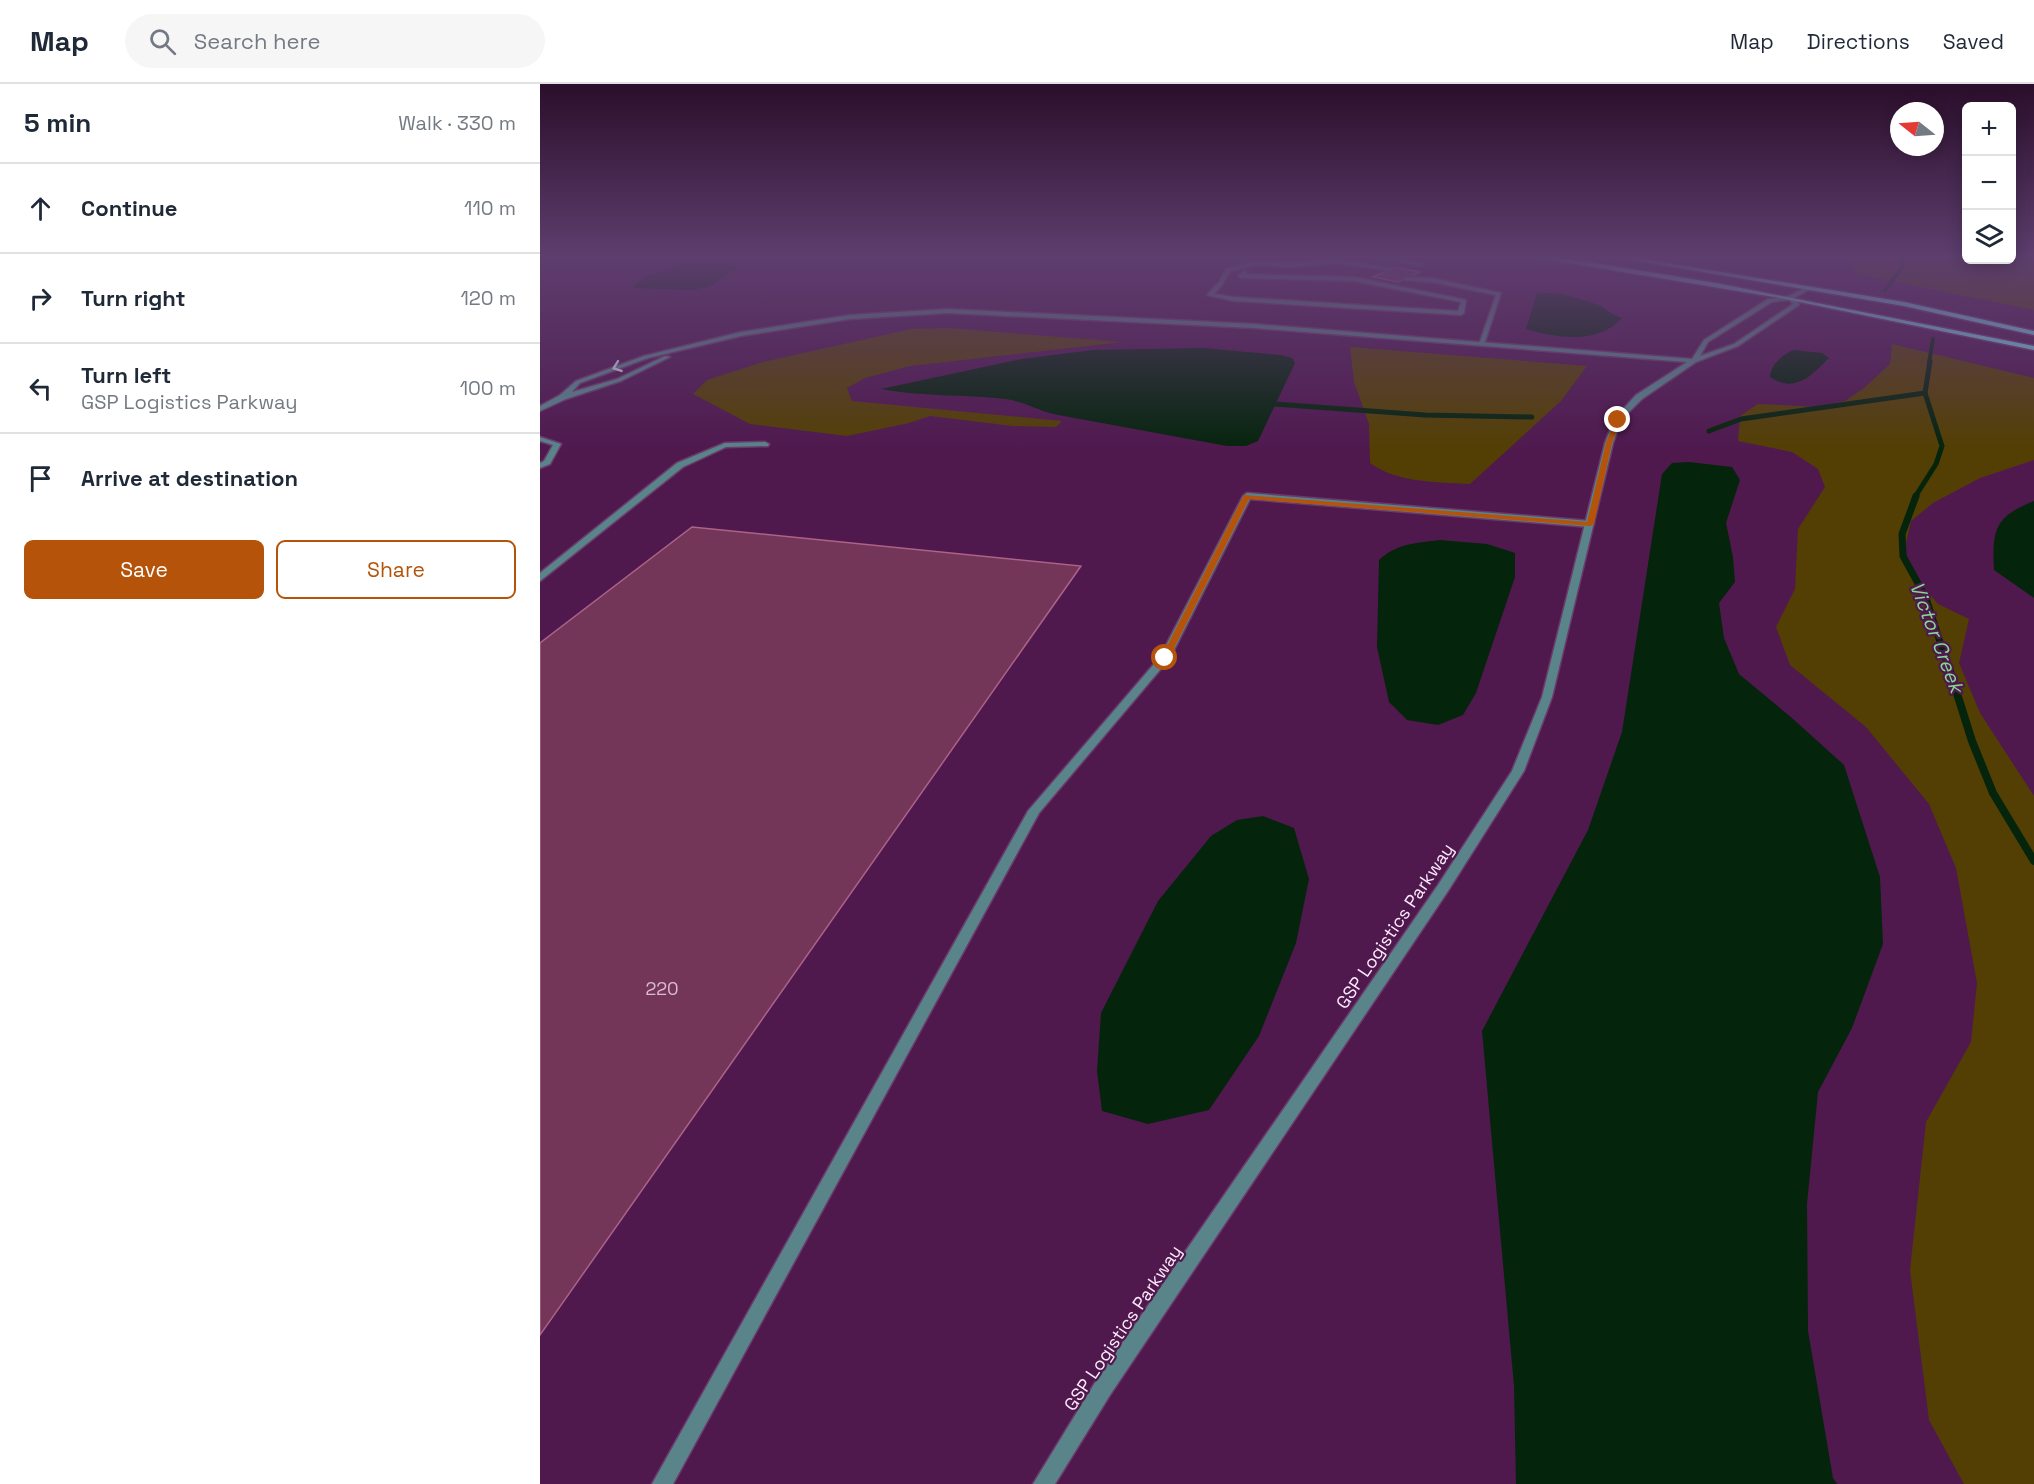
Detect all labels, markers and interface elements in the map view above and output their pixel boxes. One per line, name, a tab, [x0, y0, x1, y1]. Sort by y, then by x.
search box	[125, 14, 545, 68]
text: Map	[30, 23, 89, 59]
icon: search	[146, 25, 179, 58]
text: Search here	[194, 27, 321, 55]
text: Map	[1730, 28, 1774, 55]
text: Directions	[1807, 28, 1910, 55]
text: Saved	[1943, 28, 2004, 55]
north arrow	[1890, 102, 1944, 156]
map controls	[1962, 102, 2016, 264]
button: +	[1962, 102, 2016, 156]
text: 5 min	[24, 106, 91, 140]
text: Walk · 330 m	[398, 110, 516, 136]
button: −	[1962, 156, 2016, 210]
icon: ahead	[24, 192, 57, 225]
text: Continue	[81, 194, 177, 222]
text: 110 m	[464, 195, 516, 221]
button: layers	[1962, 210, 2016, 264]
icon: right	[24, 282, 57, 315]
text: Turn right	[81, 284, 186, 312]
text: 120 m	[460, 285, 516, 311]
one-way arrow	[612, 360, 622, 373]
text: Turn left	[81, 361, 171, 389]
icon: left	[24, 372, 57, 405]
text: 100 m	[460, 375, 516, 401]
text: GSP Logistics Parkway	[81, 389, 298, 415]
route end	[1604, 406, 1630, 432]
icon: arrive	[24, 462, 57, 495]
text: Arrive at destination	[81, 464, 298, 492]
button: Save	[24, 540, 264, 599]
button: Share	[276, 540, 516, 599]
water label: Victor Creek	[1904, 578, 1971, 698]
route start	[1151, 644, 1177, 670]
street label: GSP Logistics Parkway	[1331, 838, 1459, 1013]
house number: 220	[645, 977, 679, 1000]
street label: GSP Logistics Parkway	[1059, 1240, 1187, 1415]

